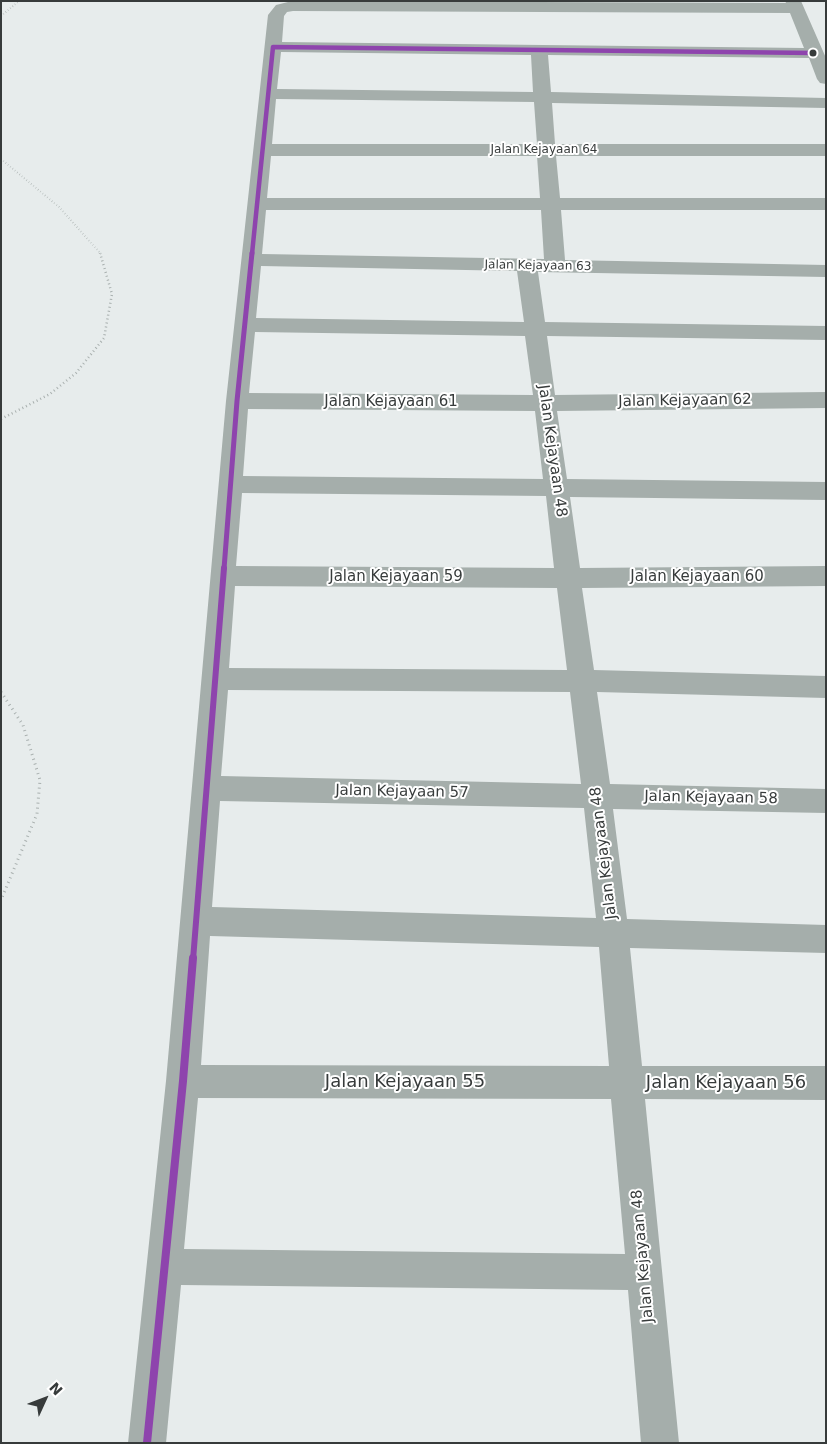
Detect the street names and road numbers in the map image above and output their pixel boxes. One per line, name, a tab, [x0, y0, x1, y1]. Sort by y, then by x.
street label: Jalan Kejayaan 64	[491, 143, 597, 157]
street label: Jalan Kejayaan 63	[484, 258, 592, 274]
street label: Jalan Kejayaan 48	[534, 384, 570, 518]
street label: Jalan Kejayaan 62	[618, 391, 752, 411]
street label: Jalan Kejayaan 61	[324, 393, 458, 411]
street label: Jalan Kejayaan 59	[329, 568, 463, 586]
street label: Jalan Kejayaan 60	[630, 568, 764, 586]
street label: Jalan Kejayaan 57	[335, 782, 469, 802]
street label: Jalan Kejayaan 48	[587, 786, 621, 920]
street label: Jalan Kejayaan 58	[644, 788, 778, 808]
street label: Jalan Kejayaan 55	[325, 1071, 485, 1093]
street label: Jalan Kejayaan 56	[646, 1072, 806, 1094]
street label: Jalan Kejayaan 48	[628, 1189, 658, 1323]

